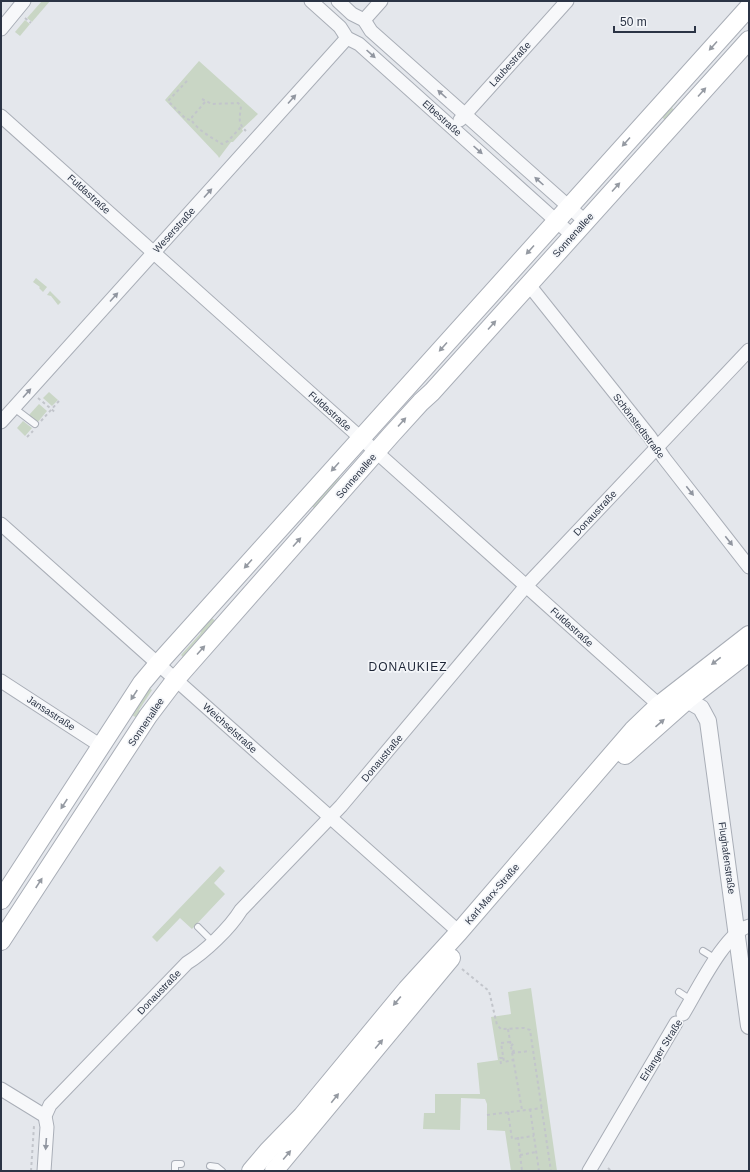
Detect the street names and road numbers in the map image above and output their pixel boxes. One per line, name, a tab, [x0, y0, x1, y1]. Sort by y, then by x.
street label: Laubestraße	[487, 39, 533, 89]
street label: Elbestraße	[420, 98, 464, 139]
street label: Fuldastraße	[65, 172, 113, 216]
street label: Weserstraße	[151, 205, 197, 255]
street label: Sonnenallee	[550, 210, 596, 259]
street label: Fuldastraße	[306, 389, 354, 433]
street label: Schönstedtstraße	[611, 391, 667, 461]
street label: Sonnenallee	[334, 451, 379, 501]
street label: Donaustraße	[571, 488, 619, 538]
street label: Fuldastraße	[548, 605, 596, 649]
street label: Jansastraße	[25, 693, 77, 733]
street label: Sonnenallee	[126, 696, 166, 748]
street label: Weichselstraße	[201, 701, 260, 755]
street label: Donaustraße	[359, 732, 405, 784]
street label: Flughafenstraße	[716, 821, 738, 895]
street label: Karl-Marx-Straße	[463, 861, 522, 927]
street label: Donaustraße	[135, 967, 183, 1017]
street label: Erlanger Straße	[638, 1017, 685, 1083]

